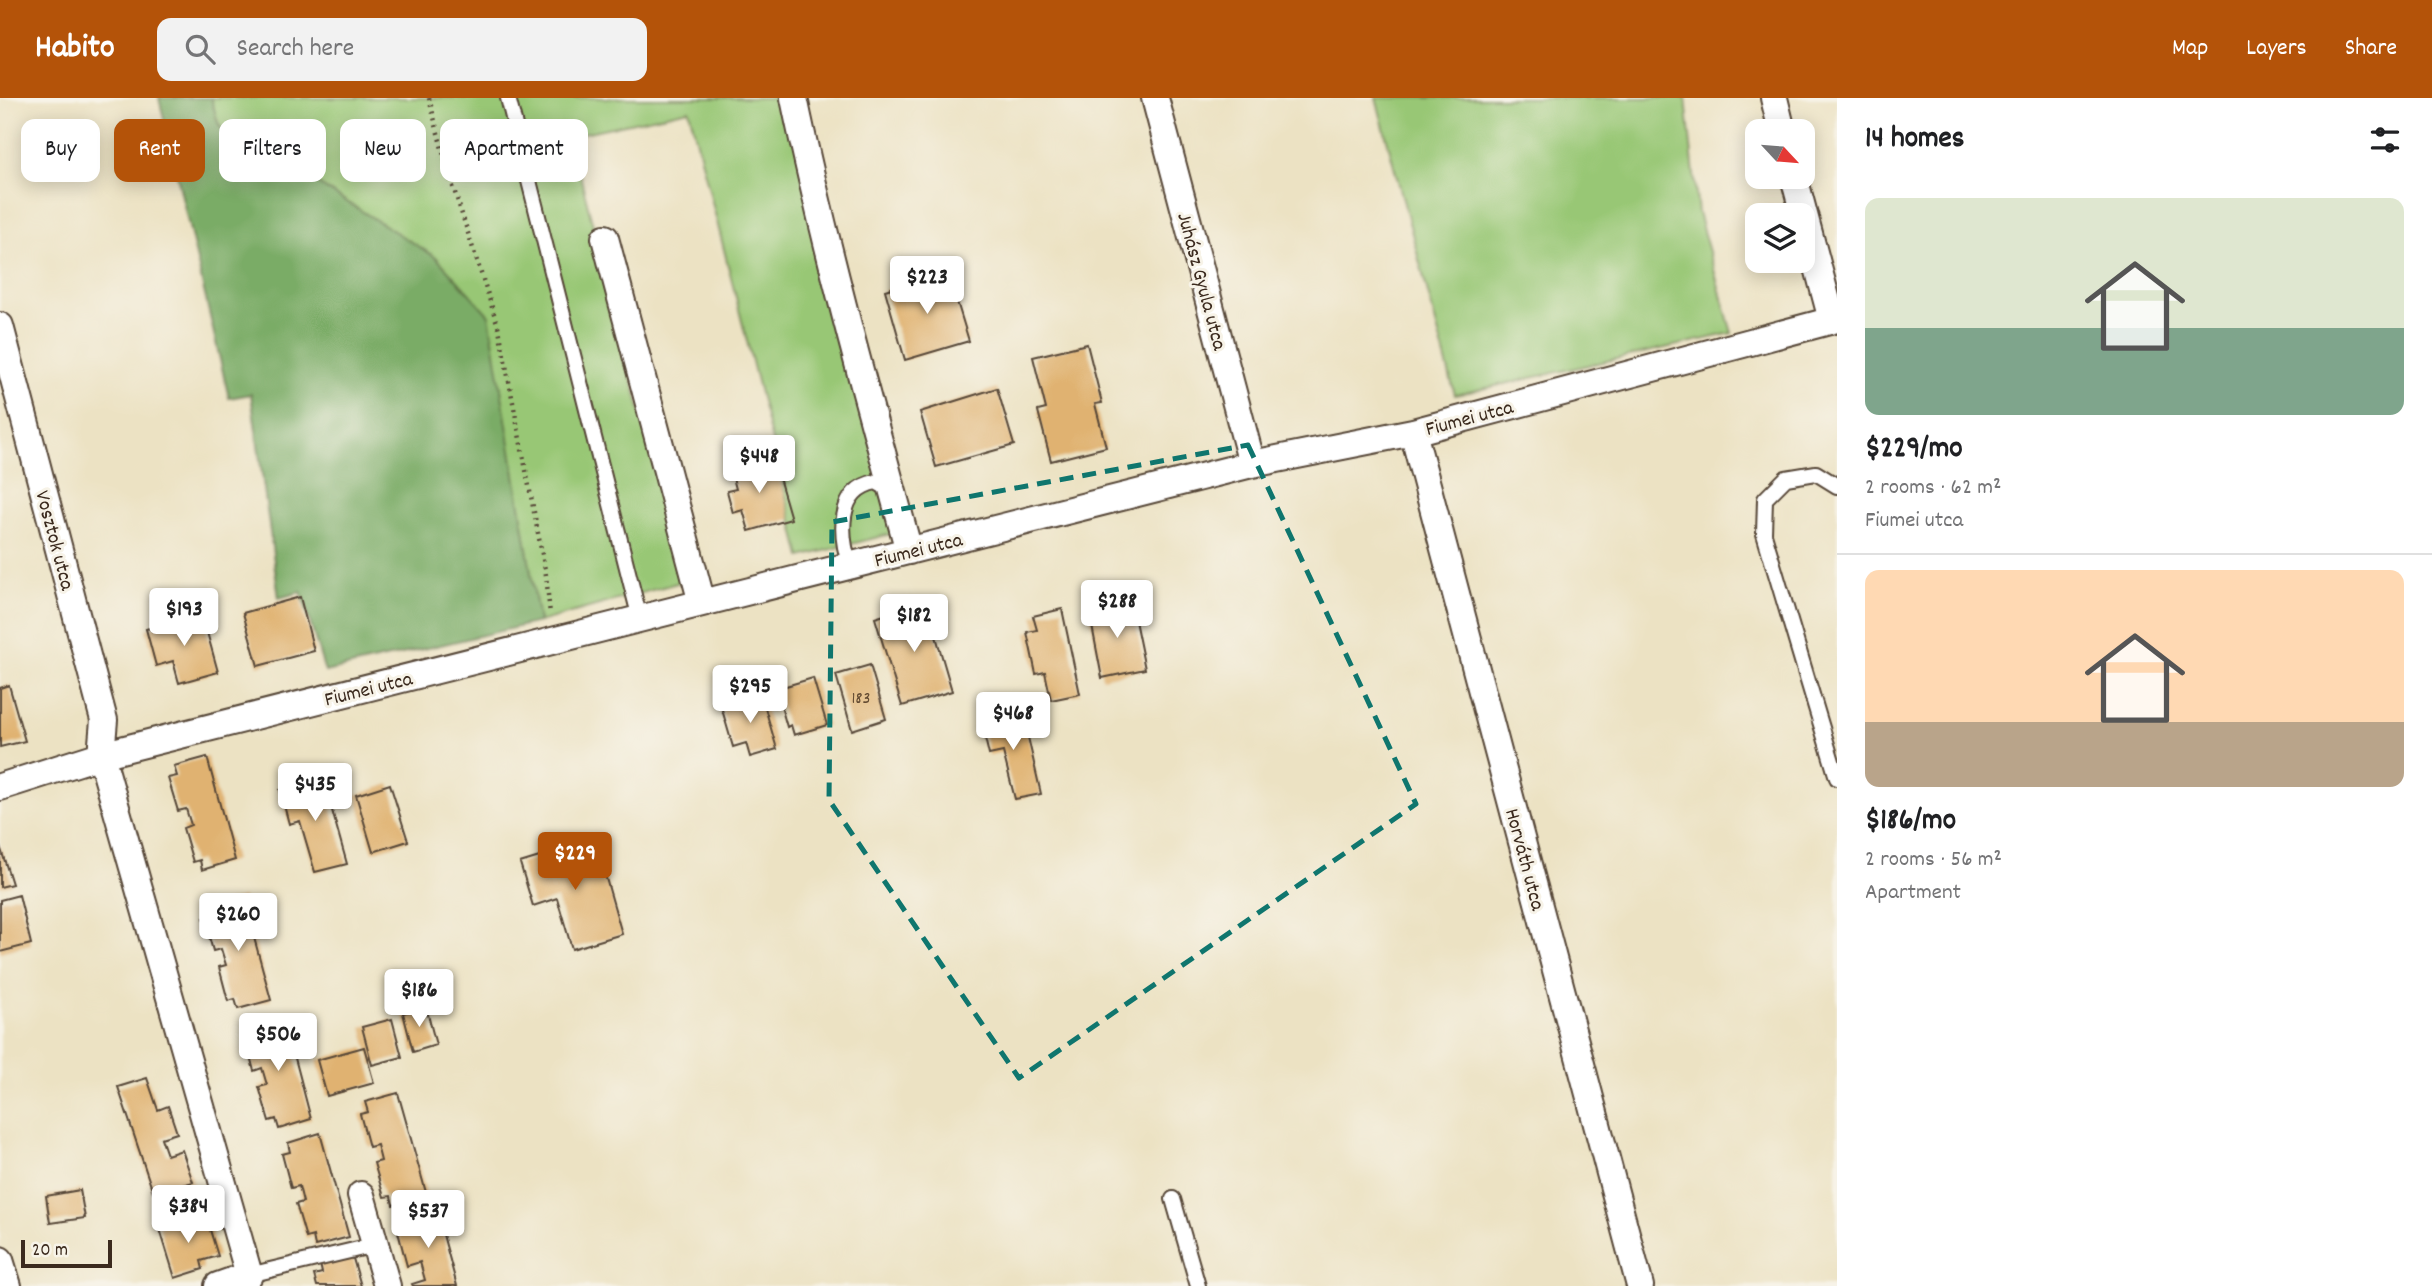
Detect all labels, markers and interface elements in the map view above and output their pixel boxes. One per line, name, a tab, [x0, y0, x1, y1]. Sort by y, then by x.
search box	[157, 18, 647, 81]
text: Habito	[35, 26, 115, 73]
icon: search	[181, 30, 219, 68]
text: Search here	[237, 31, 354, 68]
text: Map	[2172, 32, 2208, 66]
text: Layers	[2246, 32, 2307, 66]
text: Share	[2345, 32, 2397, 66]
chip: Buy	[21, 119, 100, 182]
chip: Rent	[114, 119, 205, 182]
chip: Filters	[219, 119, 326, 182]
chip: New	[340, 119, 426, 182]
chip: Apartment	[440, 119, 588, 182]
north arrow	[1745, 119, 1815, 189]
map controls	[1745, 119, 1815, 273]
text: 14 homes	[1865, 119, 1964, 162]
icon: filters	[2366, 121, 2404, 159]
button: layers	[1745, 203, 1815, 273]
street label: Juhász Gyula utca	[1167, 210, 1233, 355]
icon: home	[2072, 243, 2198, 369]
pin: $223	[886, 256, 968, 316]
text: $223	[906, 262, 948, 295]
street label: Fiumei utca	[1423, 394, 1518, 446]
text: $229/mo	[1865, 429, 1963, 472]
pin: $448	[718, 436, 800, 495]
text: $448	[739, 441, 779, 474]
text: 2 rooms · 62 m²	[1865, 472, 2001, 505]
street label: Vosztok utca	[25, 488, 81, 595]
text: Fiumei utca	[1865, 505, 1963, 538]
street label: Fiumei utca	[872, 526, 967, 577]
pin: $288	[1076, 580, 1158, 640]
text: $288	[1097, 586, 1137, 619]
pin: $193	[143, 588, 225, 648]
text: $193	[165, 594, 203, 627]
pin: $182	[873, 594, 955, 654]
text: $182	[896, 600, 932, 633]
icon: home	[2072, 615, 2198, 741]
street label: Fiumei utca	[322, 665, 417, 716]
pin: $295	[709, 666, 791, 725]
text: $295	[729, 671, 771, 704]
house number: 183	[851, 687, 871, 712]
pin: $468	[972, 692, 1054, 752]
text: $468	[992, 698, 1034, 731]
pin: $435	[274, 764, 356, 823]
text: $435	[294, 769, 336, 802]
text: $186/mo	[1865, 801, 1956, 844]
street label: Horváth utca	[1495, 805, 1551, 915]
pin: $229	[534, 832, 616, 892]
text: $229	[554, 838, 596, 871]
text: 2 rooms · 56 m²	[1865, 844, 2002, 877]
text: Apartment	[1865, 877, 1961, 910]
pin: $260	[197, 894, 279, 953]
text: $260	[215, 899, 261, 932]
pin: $186	[378, 970, 460, 1029]
text: $186	[400, 975, 438, 1008]
pin: $506	[237, 1014, 319, 1073]
text: $506	[255, 1019, 301, 1052]
pin: $384	[147, 1186, 229, 1245]
pin: $537	[387, 1190, 469, 1250]
text: $384	[168, 1191, 208, 1224]
text: $537	[407, 1196, 449, 1229]
scale bar	[21, 1237, 112, 1269]
text: 20 m	[32, 1238, 68, 1265]

